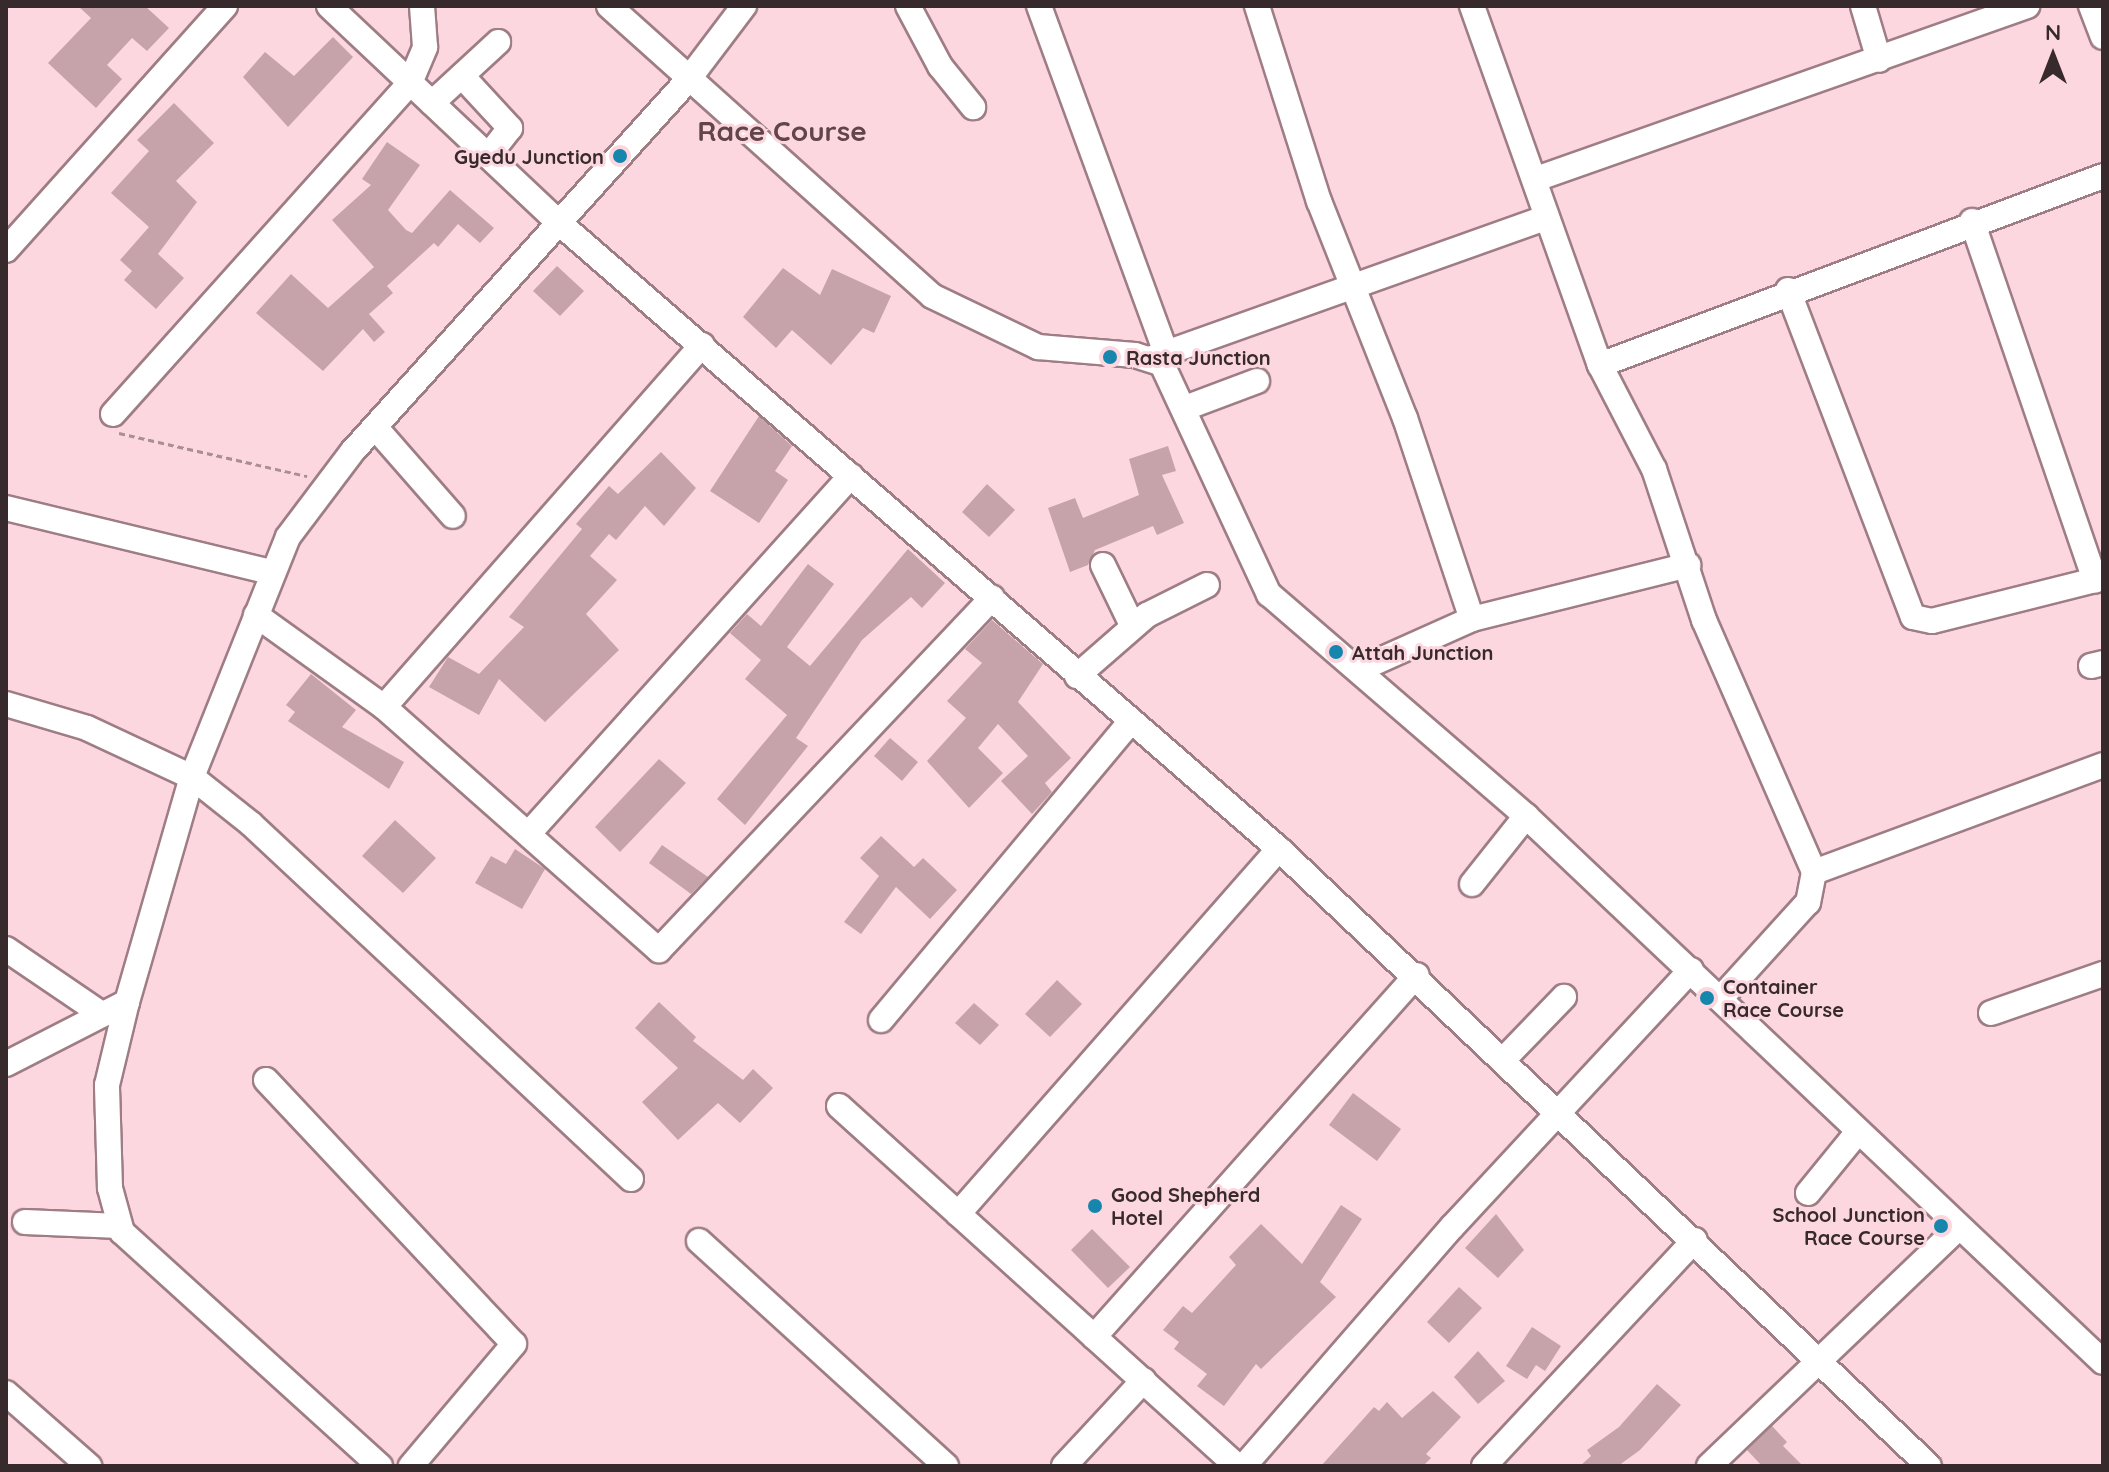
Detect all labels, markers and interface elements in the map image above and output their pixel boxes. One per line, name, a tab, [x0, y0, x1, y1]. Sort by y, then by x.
north arrow	[2013, 16, 2093, 96]
text: N	[2045, 18, 2061, 46]
district label: Race Course	[697, 114, 867, 148]
place label: Gyedu Junction	[454, 144, 604, 168]
marker: Gyedu Junction	[611, 147, 629, 165]
place label: Rasta Junction	[1126, 345, 1271, 369]
marker: Rasta Junction	[1101, 348, 1119, 366]
place label: Attah Junction	[1352, 640, 1493, 664]
marker: Attah Junction	[1327, 643, 1345, 661]
place label: Container Race Course	[1723, 974, 1844, 1021]
marker: Container Race Course	[1698, 989, 1716, 1007]
place label: Good Shepherd Hotel	[1111, 1182, 1260, 1229]
marker: Good Shepherd Hotel	[1086, 1197, 1104, 1215]
place label: School Junction Race Course	[1773, 1202, 1925, 1249]
marker: School Junction Race Course	[1932, 1217, 1950, 1235]

